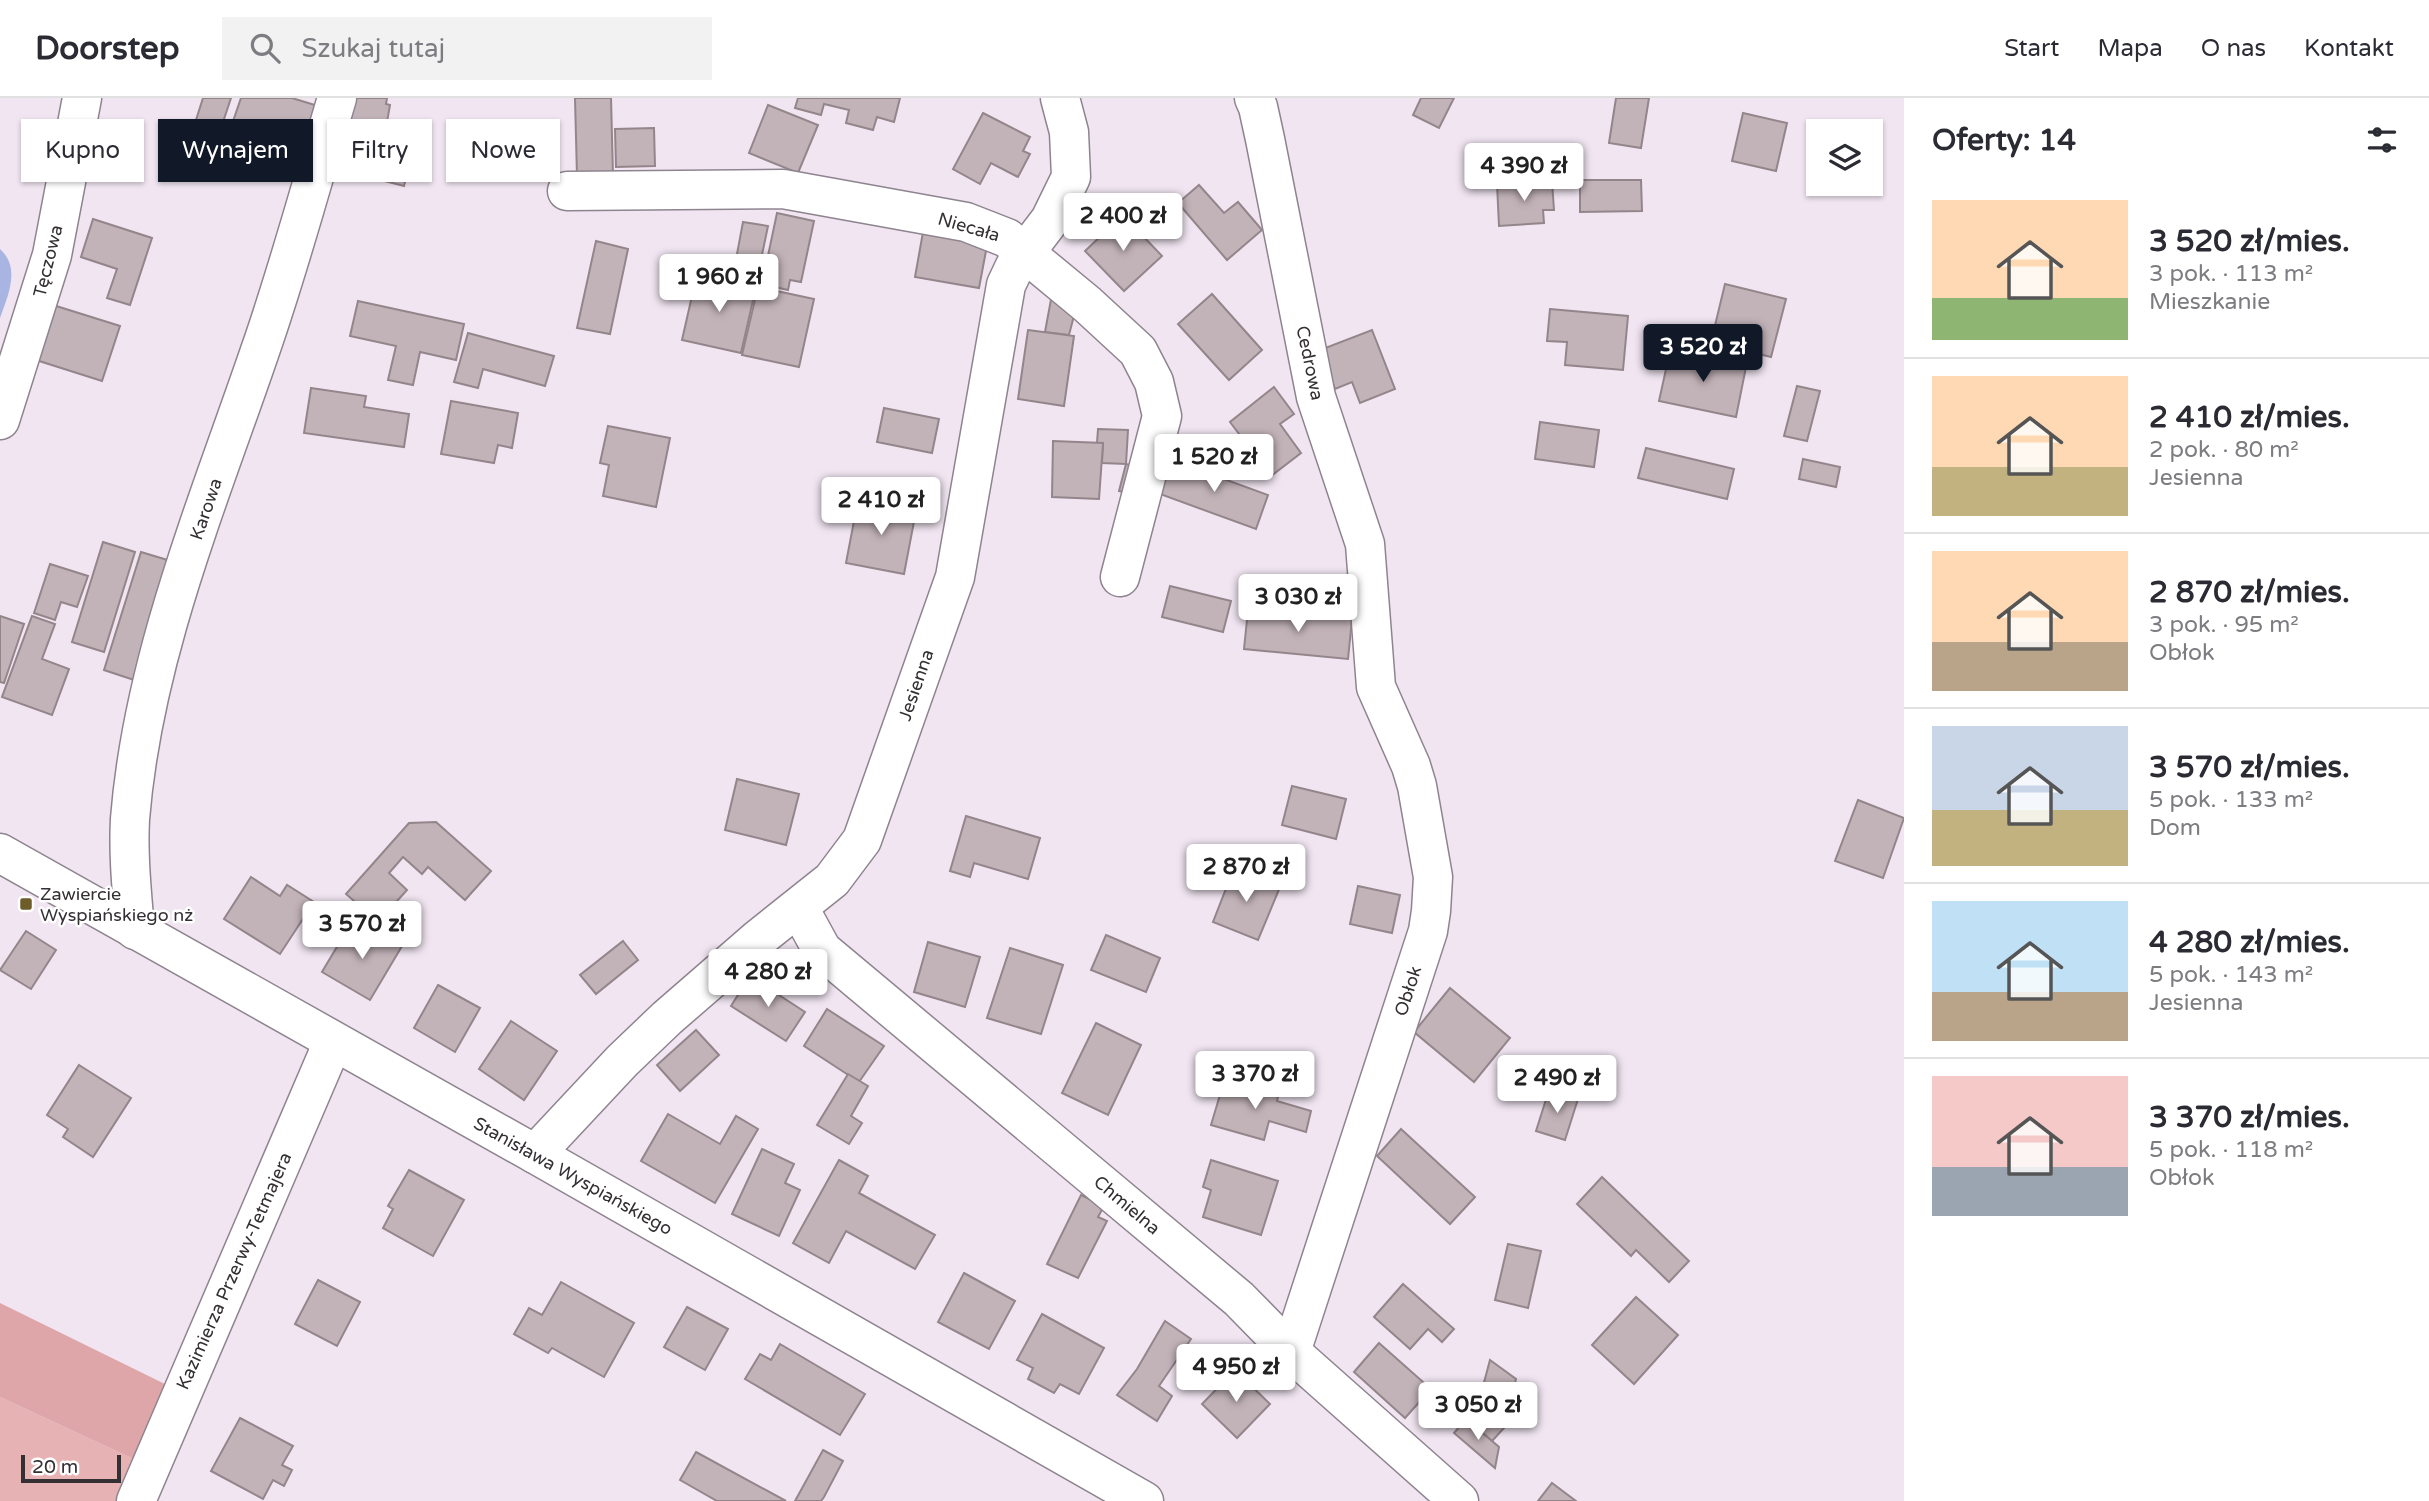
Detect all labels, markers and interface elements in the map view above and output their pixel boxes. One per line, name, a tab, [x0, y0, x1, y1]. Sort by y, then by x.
search box	[222, 17, 712, 80]
text: Doorstep	[35, 29, 180, 68]
icon: search	[246, 29, 284, 67]
text: Szukaj tutaj	[302, 33, 445, 64]
text: Start	[2004, 34, 2059, 63]
text: Mapa	[2097, 34, 2163, 63]
text: O nas	[2201, 34, 2266, 63]
text: Kontakt	[2304, 34, 2394, 63]
chip: Kupno	[21, 119, 144, 182]
chip: Wynajem	[158, 119, 313, 182]
chip: Filtry	[327, 119, 432, 182]
chip: Nowe	[446, 119, 560, 182]
map controls	[1806, 119, 1883, 196]
button: layers	[1806, 119, 1883, 196]
icon: filters	[2363, 121, 2401, 159]
text: Oferty: 14	[1932, 122, 2076, 159]
pin: 4 390 zł	[1452, 144, 1596, 203]
text: 4 390 zł	[1480, 152, 1568, 180]
pin: 2 400 zł	[1051, 194, 1195, 253]
text: 2 400 zł	[1079, 202, 1167, 230]
street label: Niecała	[935, 208, 1003, 246]
street label: Tęczowa	[28, 223, 68, 299]
text: 3 520 zł/mies.	[2149, 223, 2350, 260]
icon: home	[1988, 228, 2072, 312]
pin: 1 960 zł	[647, 254, 791, 314]
text: 3 pok. · 113 m²	[2149, 260, 2313, 288]
text: 1 960 zł	[675, 263, 763, 291]
text: Mieszkanie	[2149, 288, 2270, 316]
street label: Cedrowa	[1291, 324, 1329, 402]
pin: 3 520 zł	[1631, 324, 1775, 384]
text: 3 520 zł	[1659, 333, 1747, 361]
text: 2 410 zł/mies.	[2149, 399, 2350, 436]
icon: home	[1988, 404, 2072, 488]
pin: 1 520 zł	[1142, 434, 1286, 494]
text: 2 pok. · 80 m²	[2149, 436, 2299, 464]
text: 1 520 zł	[1170, 443, 1258, 471]
text: Jesienna	[2149, 464, 2243, 492]
street label: Karowa	[185, 475, 227, 543]
pin: 2 410 zł	[809, 478, 953, 537]
text: 2 410 zł	[837, 486, 925, 514]
pin: 3 030 zł	[1226, 574, 1370, 634]
text: 2 870 zł/mies.	[2149, 574, 2350, 611]
icon: home	[1988, 579, 2072, 663]
text: 3 030 zł	[1254, 583, 1342, 611]
text: 3 pok. · 95 m²	[2149, 611, 2299, 639]
text: Obłok	[2149, 639, 2214, 667]
street label: Jesienna	[894, 646, 938, 724]
text: 3 570 zł/mies.	[2149, 749, 2350, 786]
icon: home	[1988, 754, 2072, 838]
text: 5 pok. · 133 m²	[2149, 786, 2313, 814]
text: Dom	[2149, 814, 2201, 842]
pin: 2 870 zł	[1174, 844, 1318, 904]
text: 2 870 zł	[1202, 853, 1290, 881]
place label: Zawiercie Wyspiańskiego nż	[40, 883, 193, 926]
marker: Zawiercie Wyspiańskiego nż	[18, 896, 34, 912]
pin: 3 570 zł	[290, 902, 434, 961]
text: 3 570 zł	[318, 910, 406, 938]
text: 4 280 zł/mies.	[2149, 924, 2350, 961]
icon: home	[1988, 929, 2072, 1013]
pin: 4 280 zł	[696, 950, 840, 1009]
text: 4 280 zł	[724, 958, 812, 986]
text: 5 pok. · 143 m²	[2149, 961, 2313, 989]
street label: Obłok	[1390, 963, 1426, 1019]
text: Jesienna	[2149, 989, 2243, 1017]
pin: 3 370 zł	[1183, 1052, 1327, 1111]
pin: 2 490 zł	[1485, 1056, 1629, 1115]
text: 3 370 zł	[1211, 1060, 1299, 1088]
text: 2 490 zł	[1513, 1064, 1601, 1092]
text: 3 370 zł/mies.	[2149, 1099, 2350, 1136]
icon: home	[1988, 1104, 2072, 1188]
street label: Stanisława Wyspiańskiego	[470, 1112, 676, 1240]
text: 5 pok. · 118 m²	[2149, 1136, 2313, 1164]
street label: Kazimierza Przerwy-Tetmajera	[172, 1149, 296, 1393]
text: Obłok	[2149, 1164, 2214, 1192]
street label: Chmielna	[1089, 1171, 1165, 1239]
pin: 4 950 zł	[1164, 1344, 1308, 1404]
text: 4 950 zł	[1192, 1353, 1280, 1381]
pin: 3 050 zł	[1406, 1382, 1550, 1442]
text: 3 050 zł	[1434, 1391, 1522, 1419]
scale bar	[21, 1452, 121, 1484]
text: 20 m	[32, 1456, 78, 1478]

